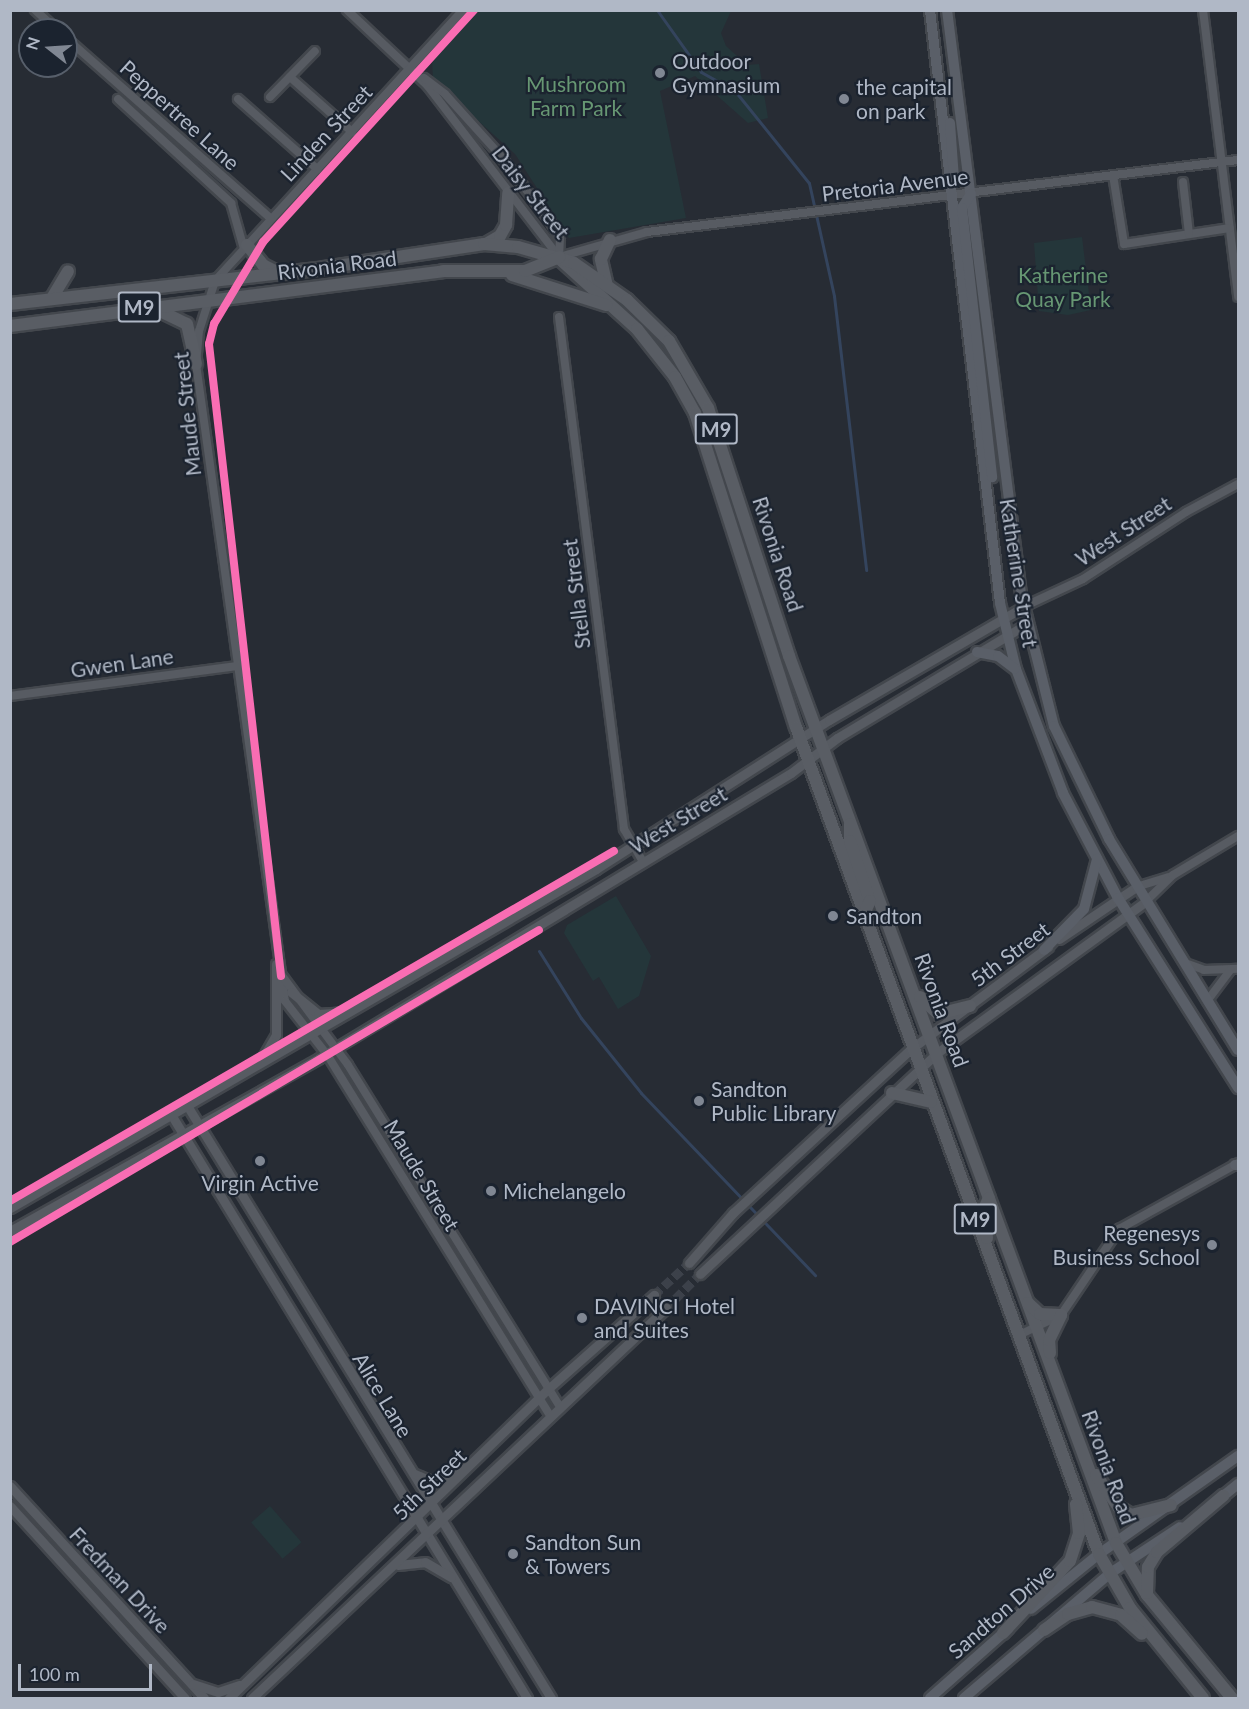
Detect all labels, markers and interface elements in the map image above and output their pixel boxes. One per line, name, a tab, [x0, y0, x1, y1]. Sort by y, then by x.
north arrow	[18, 18, 78, 78]
text: N	[21, 35, 43, 52]
place label: Outdoor Gymnasium	[672, 48, 780, 98]
street label: Peppertree Lane	[115, 55, 245, 175]
marker: Outdoor Gymnasium	[653, 66, 667, 80]
park label: Mushroom Farm Park	[526, 71, 626, 121]
place label: the capital on park	[856, 74, 952, 124]
street label: Linden Street	[275, 80, 377, 186]
marker: the capital on park	[837, 92, 851, 106]
street label: Daisy Street	[487, 140, 575, 244]
street label: Pretoria Avenue	[820, 163, 970, 207]
street label: Rivonia Road	[276, 245, 398, 285]
park label: Katherine Quay Park	[1015, 262, 1111, 312]
road number: M9	[116, 290, 162, 324]
street label: Maude Street	[168, 351, 206, 477]
road number: M9	[694, 412, 738, 446]
street label: West Street	[1070, 491, 1176, 571]
street label: Rivonia Road	[748, 493, 808, 615]
street label: Katherine Street	[995, 497, 1043, 649]
street label: Stella Street	[557, 538, 595, 650]
street label: Gwen Lane	[69, 643, 175, 683]
street label: West Street	[625, 781, 731, 859]
place label: Sandton	[846, 903, 922, 929]
marker: Sandton	[824, 907, 842, 925]
street label: 5th Street	[966, 916, 1054, 992]
street label: Rivonia Road	[910, 949, 974, 1071]
place label: Sandton Public Library	[711, 1076, 836, 1126]
marker: Sandton Public Library	[692, 1094, 706, 1108]
street label: Maude Street	[379, 1115, 465, 1235]
marker: Virgin Active	[253, 1154, 267, 1168]
place label: Virgin Active	[201, 1170, 319, 1196]
place label: Michelangelo	[503, 1178, 626, 1204]
marker: Michelangelo	[484, 1184, 498, 1198]
road number: M9	[952, 1202, 998, 1236]
place label: Regenesys Business School	[1053, 1220, 1200, 1270]
marker: Regenesys Business School	[1205, 1238, 1219, 1252]
place label: DAVINCI Hotel and Suites	[594, 1293, 735, 1343]
marker: DAVINCI Hotel and Suites	[575, 1311, 589, 1325]
street label: Alice Lane	[348, 1348, 418, 1442]
street label: Rivonia Road	[1077, 1406, 1141, 1528]
street label: 5th Street	[387, 1443, 471, 1525]
street label: Fredman Drive	[64, 1522, 176, 1638]
place label: Sandton Sun & Towers	[525, 1529, 641, 1579]
marker: Sandton Sun & Towers	[506, 1547, 520, 1561]
street label: Sandton Drive	[943, 1558, 1059, 1664]
scale bar	[21, 1652, 154, 1690]
text: 100 m	[29, 1663, 80, 1685]

